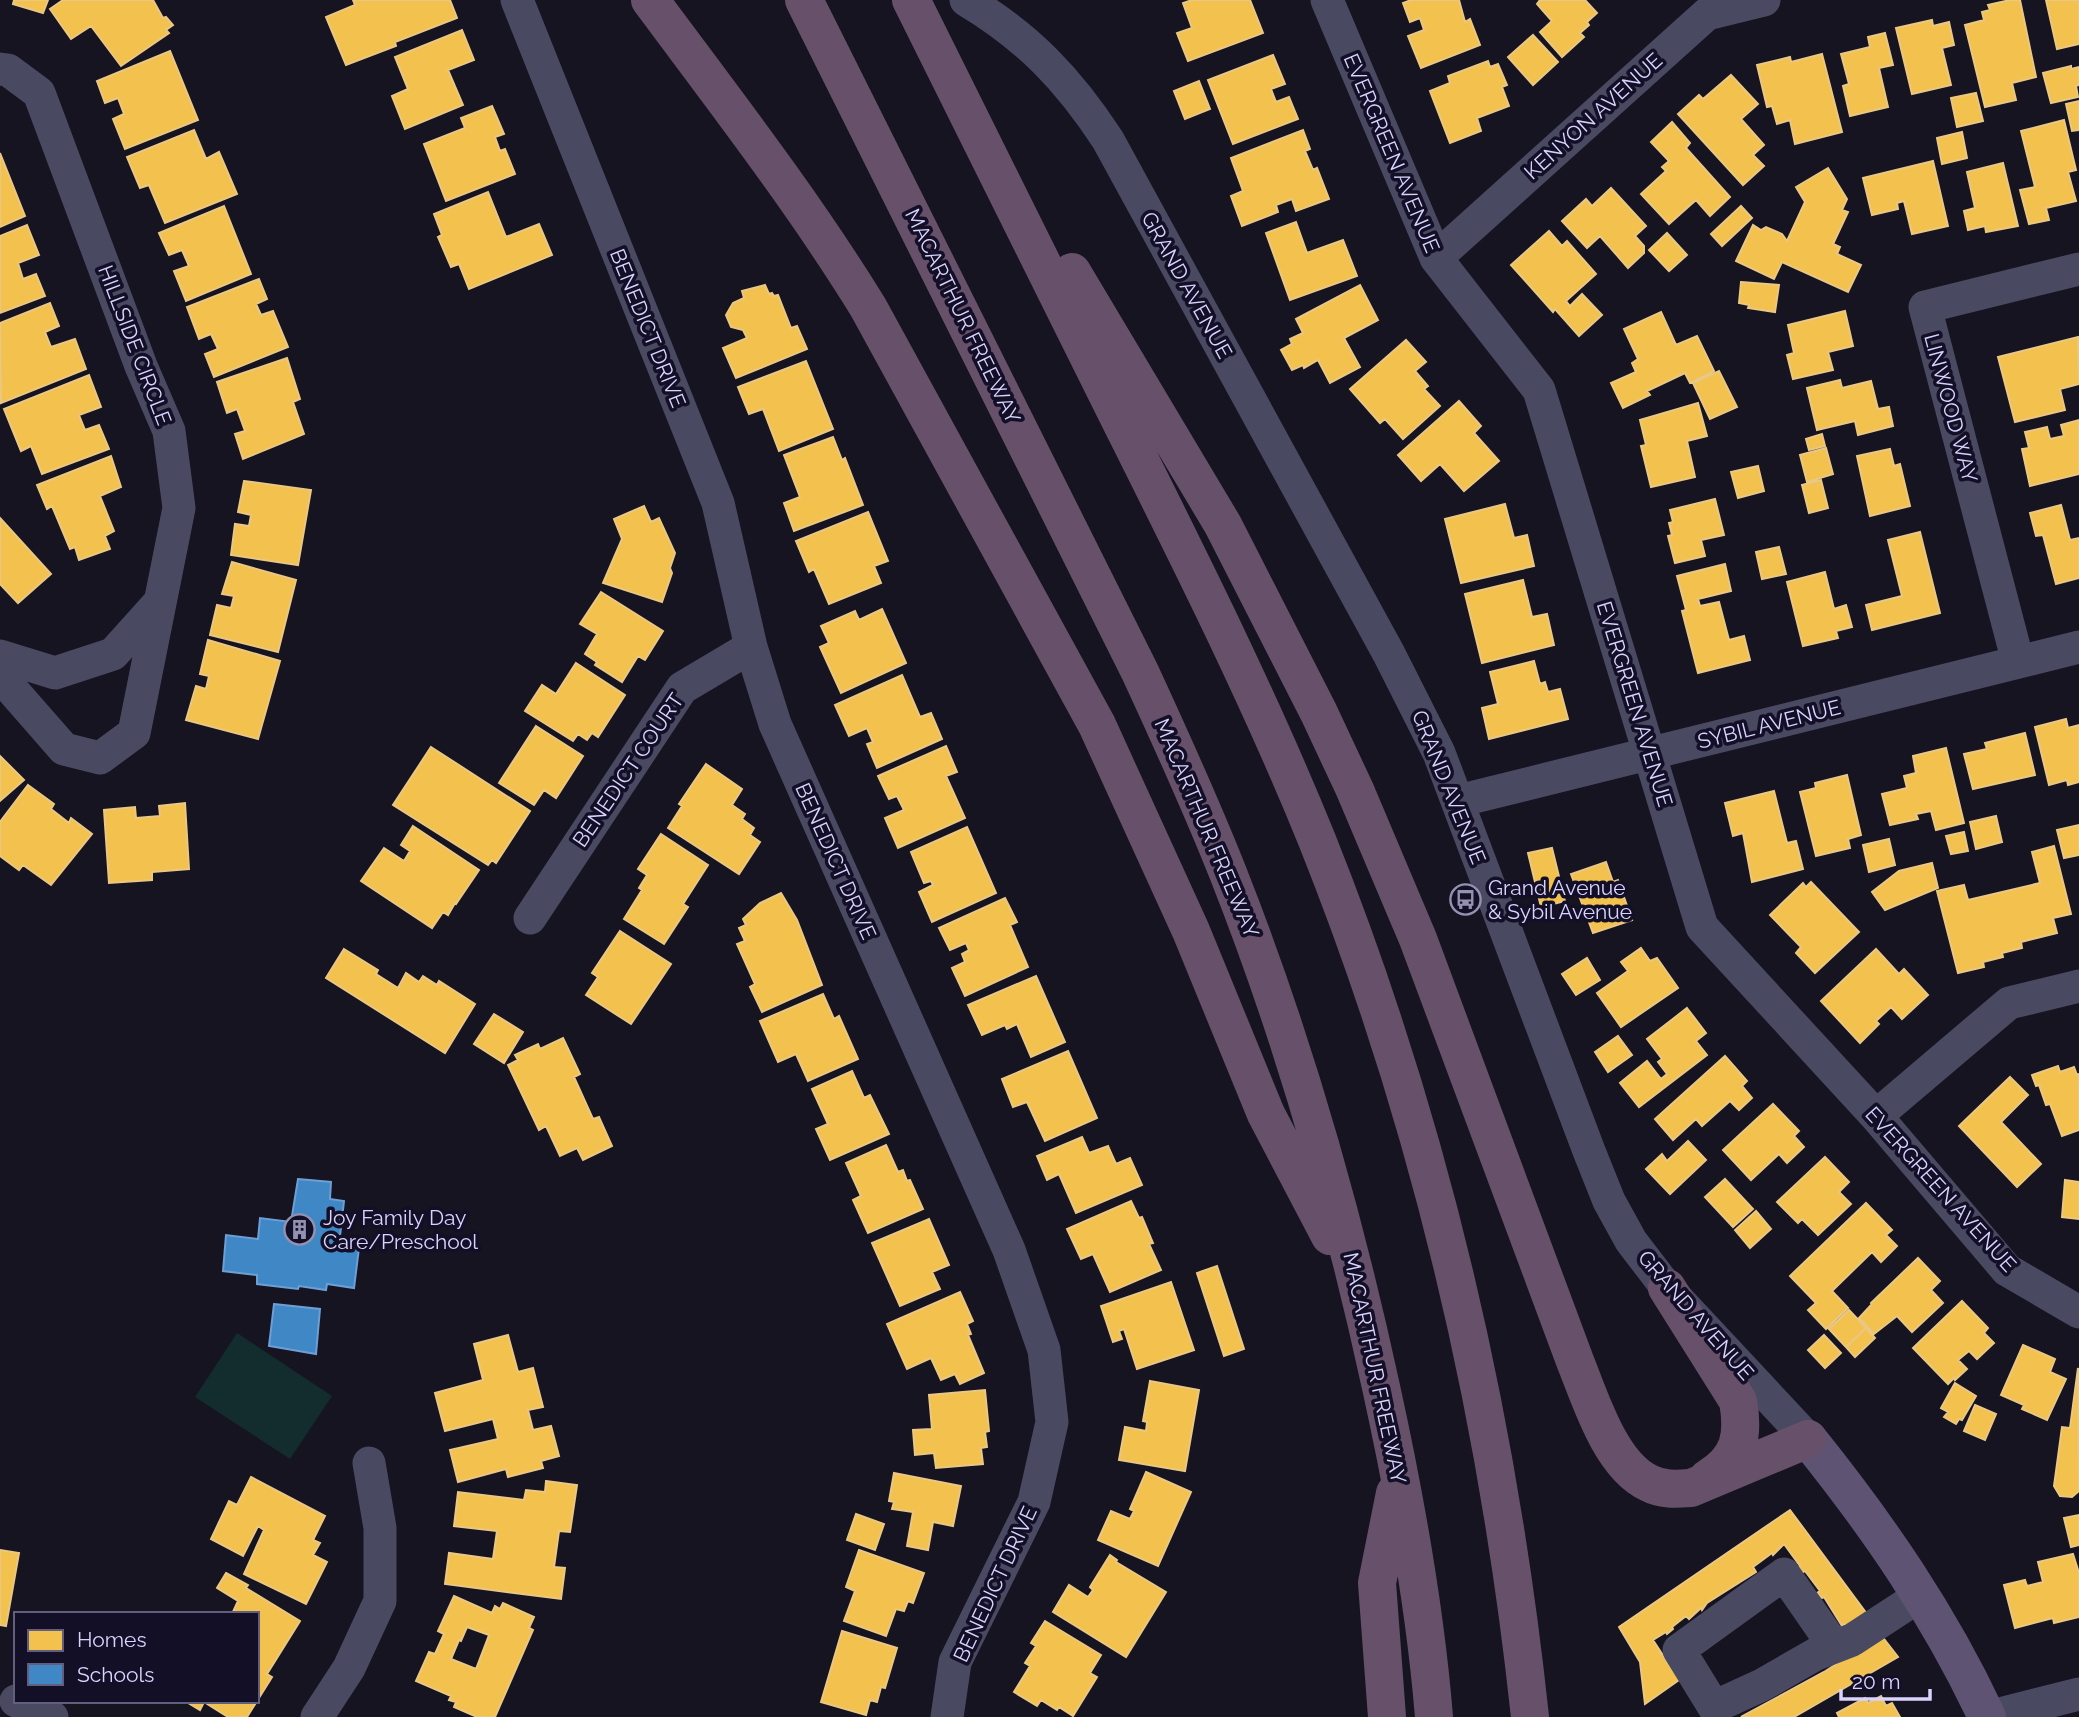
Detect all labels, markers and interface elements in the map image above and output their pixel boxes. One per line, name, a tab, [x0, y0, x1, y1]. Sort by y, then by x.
street label: KENYON AVENUE	[1519, 48, 1667, 184]
street label: EVERGREEN AVENUE	[1339, 50, 1445, 256]
street label: MACARTHUR FREEWAY	[900, 205, 1026, 428]
street label: GRAND AVENUE	[1136, 207, 1238, 363]
street label: BENEDICT DRIVE	[605, 245, 691, 411]
street label: HILLSIDE CIRCLE	[93, 262, 177, 428]
street label: LINWOOD WAY	[1919, 331, 1983, 486]
street label: EVERGREEN AVENUE	[1592, 598, 1678, 810]
street label: BENEDICT COURT	[567, 688, 689, 852]
street label: SYBIL AVENUE	[1695, 694, 1843, 754]
street label: GRAND AVENUE	[1407, 706, 1491, 868]
street label: MACARTHUR FREEWAY	[1149, 715, 1265, 942]
street label: BENEDICT DRIVE	[790, 779, 882, 943]
place label: Grand Avenue & Sybil Avenue	[1488, 875, 1632, 924]
bus stop icon: Grand Avenue & Sybil Avenue	[1448, 882, 1482, 916]
street label: EVERGREEN AVENUE	[1860, 1101, 2022, 1277]
place label: Joy Family Day Care/Preschool	[323, 1205, 478, 1254]
building icon: Joy Family Day Care/Preschool	[283, 1212, 317, 1246]
street label: GRAND AVENUE	[1633, 1245, 1759, 1385]
street label: MACARTHUR FREEWAY	[1338, 1250, 1412, 1486]
street label: BENEDICT DRIVE	[948, 1502, 1042, 1666]
legend	[14, 1612, 259, 1703]
text: Homes	[77, 1627, 147, 1652]
scale bar	[1841, 1658, 1930, 1702]
text: Schools	[77, 1662, 154, 1687]
text: 20 m	[1852, 1669, 1900, 1694]

